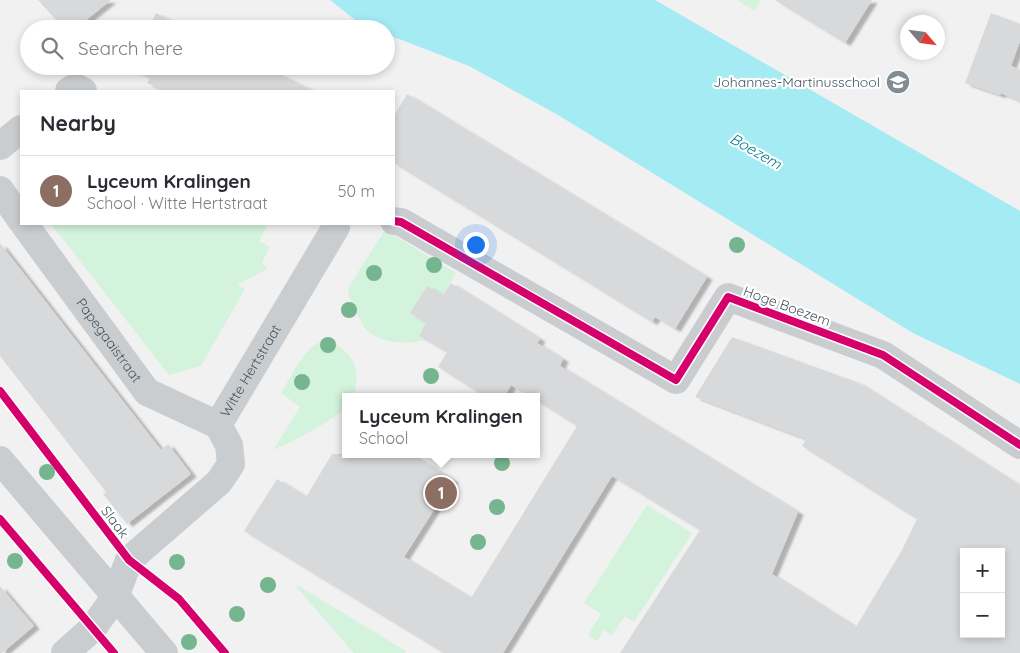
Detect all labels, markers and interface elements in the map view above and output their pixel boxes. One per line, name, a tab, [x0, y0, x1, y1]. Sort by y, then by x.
north arrow	[900, 15, 945, 60]
search box	[20, 20, 395, 75]
icon: search	[38, 34, 66, 62]
text: Search here	[78, 36, 183, 60]
school or university icon: Johannes-Martinusschool	[885, 69, 911, 95]
place label: Johannes-Martinusschool	[713, 73, 880, 91]
text: Nearby	[40, 110, 116, 136]
water label: Boezem	[727, 129, 785, 174]
text: Lyceum Kralingen	[87, 169, 251, 193]
text: 1	[53, 181, 59, 201]
text: 50 m	[338, 181, 375, 201]
text: School · Witte Hertstraat	[87, 193, 268, 213]
your location	[463, 232, 489, 258]
street label: Hoge Boezem	[741, 282, 833, 330]
street label: Papegaaistraat	[72, 294, 146, 386]
street label: Witte Hertstraat	[216, 321, 285, 420]
popup	[342, 393, 540, 458]
text: Lyceum Kralingen	[359, 404, 523, 428]
text: School	[359, 428, 408, 448]
pin: 1	[425, 474, 457, 512]
street label: Slaak	[97, 502, 133, 542]
map controls	[960, 548, 1005, 638]
button: +	[960, 548, 1005, 593]
button: −	[960, 593, 1005, 638]

